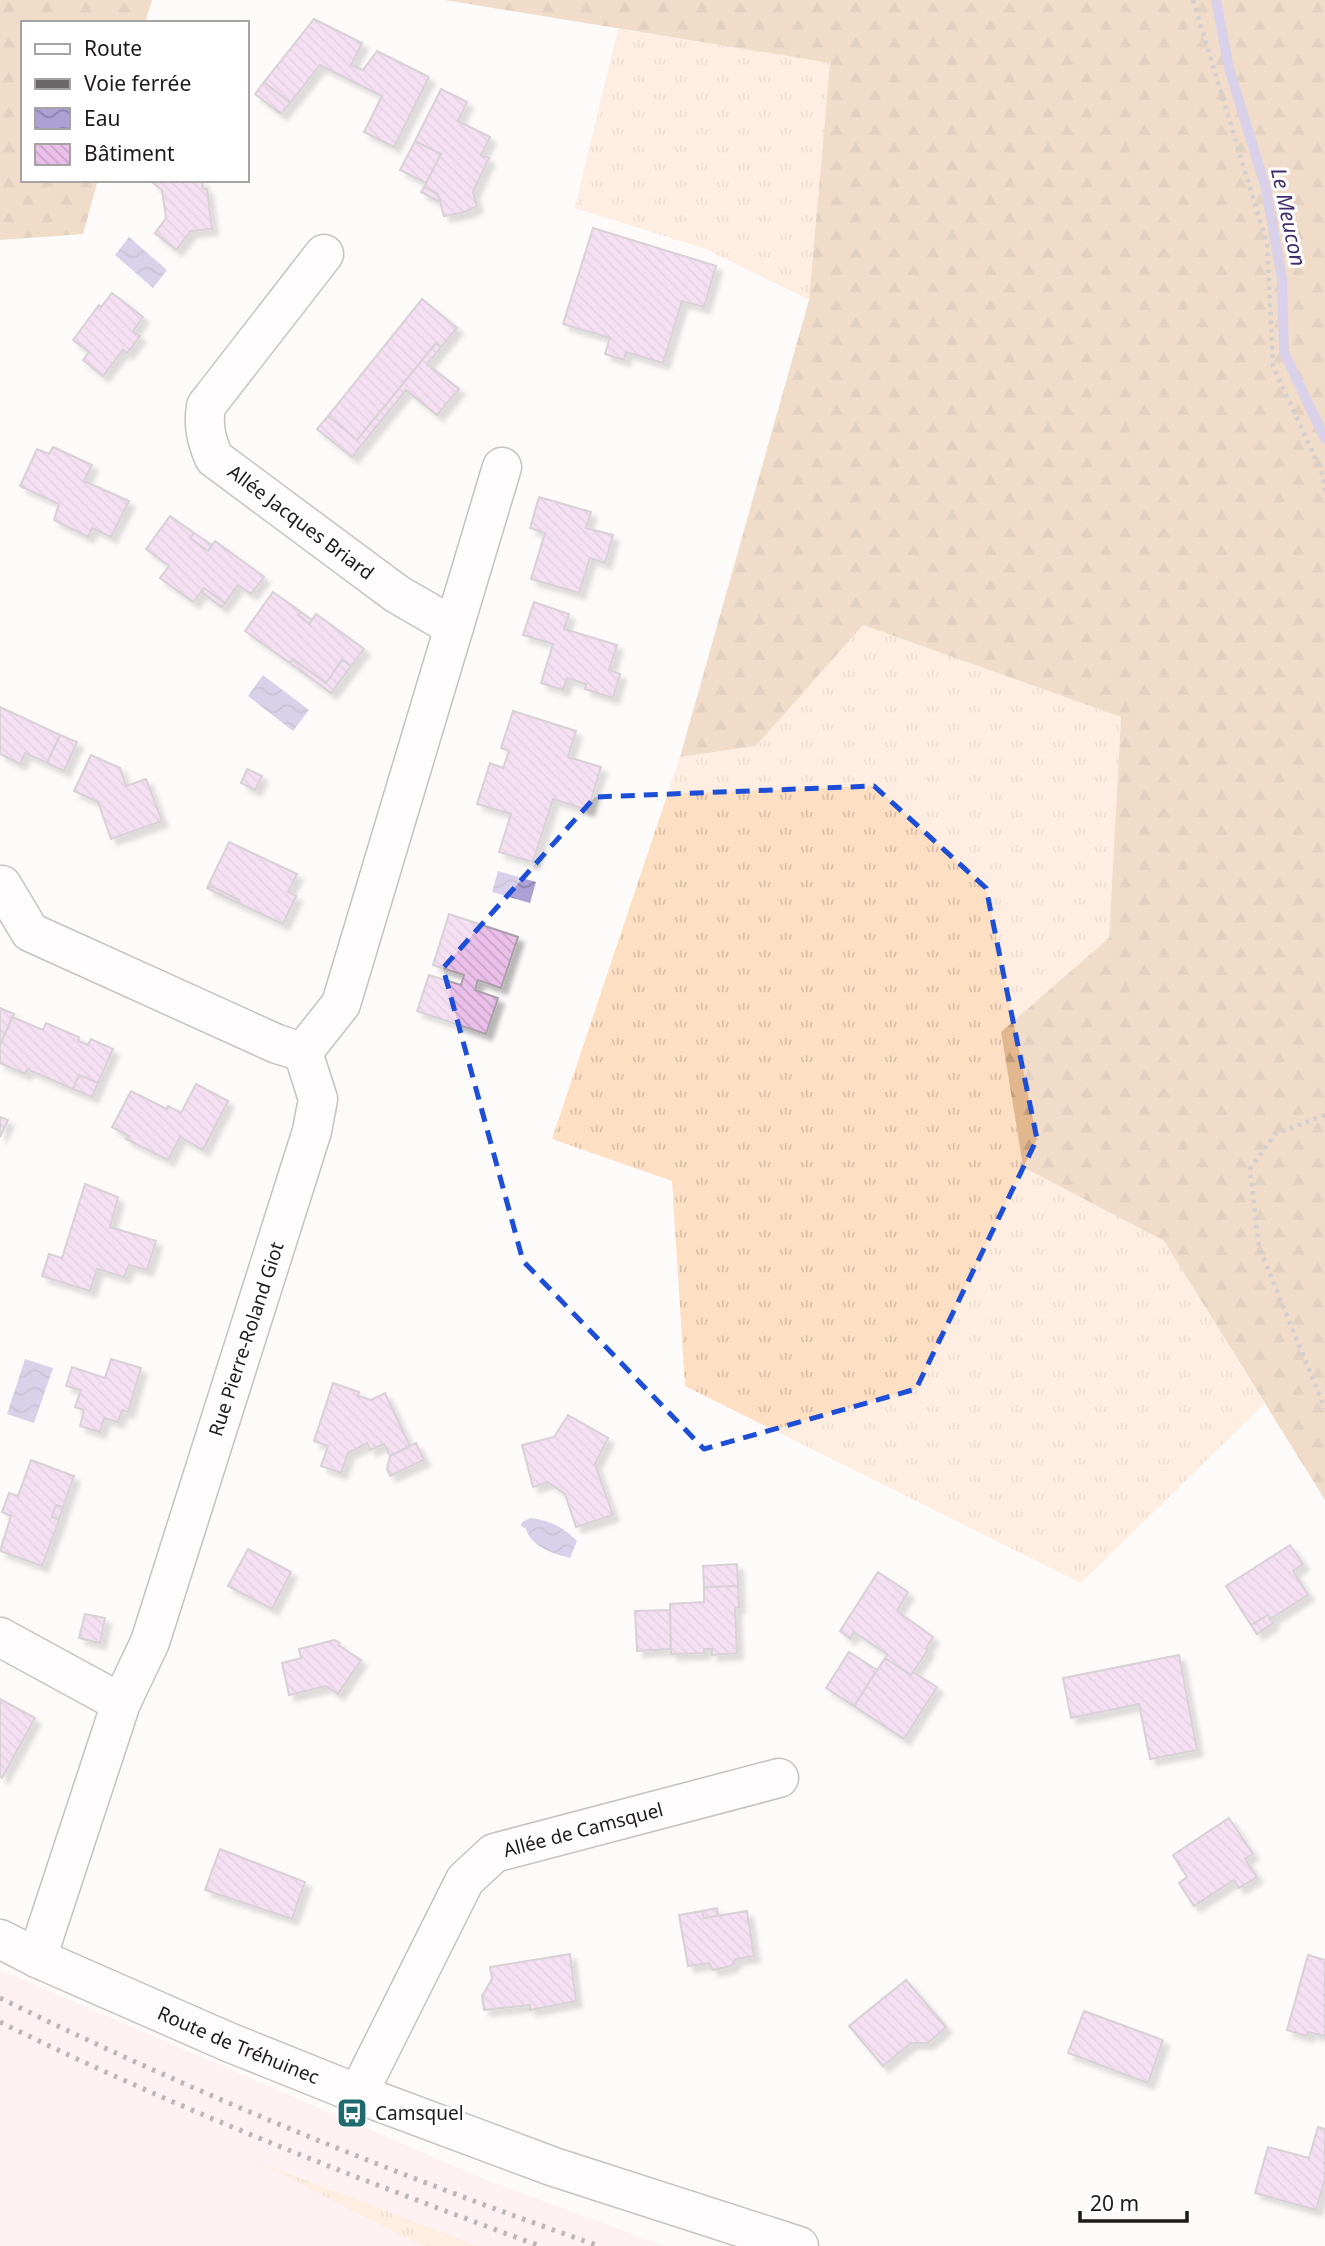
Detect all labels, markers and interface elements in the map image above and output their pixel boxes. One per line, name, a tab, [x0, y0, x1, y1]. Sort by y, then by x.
legend	[21, 21, 248, 182]
text: Route	[84, 34, 142, 62]
text: Voie ferrée	[84, 69, 191, 97]
text: Eau	[84, 104, 120, 132]
text: Bâtiment	[84, 139, 175, 167]
water label: Le Meucon	[1265, 165, 1313, 269]
street label: Allée Jacques Briard	[223, 459, 379, 585]
street label: Rue Pierre-Roland Giot	[202, 1238, 290, 1439]
street label: Allée de Camsquel	[500, 1796, 666, 1863]
street label: Route de Tréhuinec	[154, 2000, 323, 2090]
bus stop icon: Camsquel	[335, 2096, 369, 2130]
place label: Camsquel	[375, 2100, 464, 2126]
scale bar	[1080, 2180, 1187, 2224]
text: 20 m	[1090, 2189, 1139, 2217]

